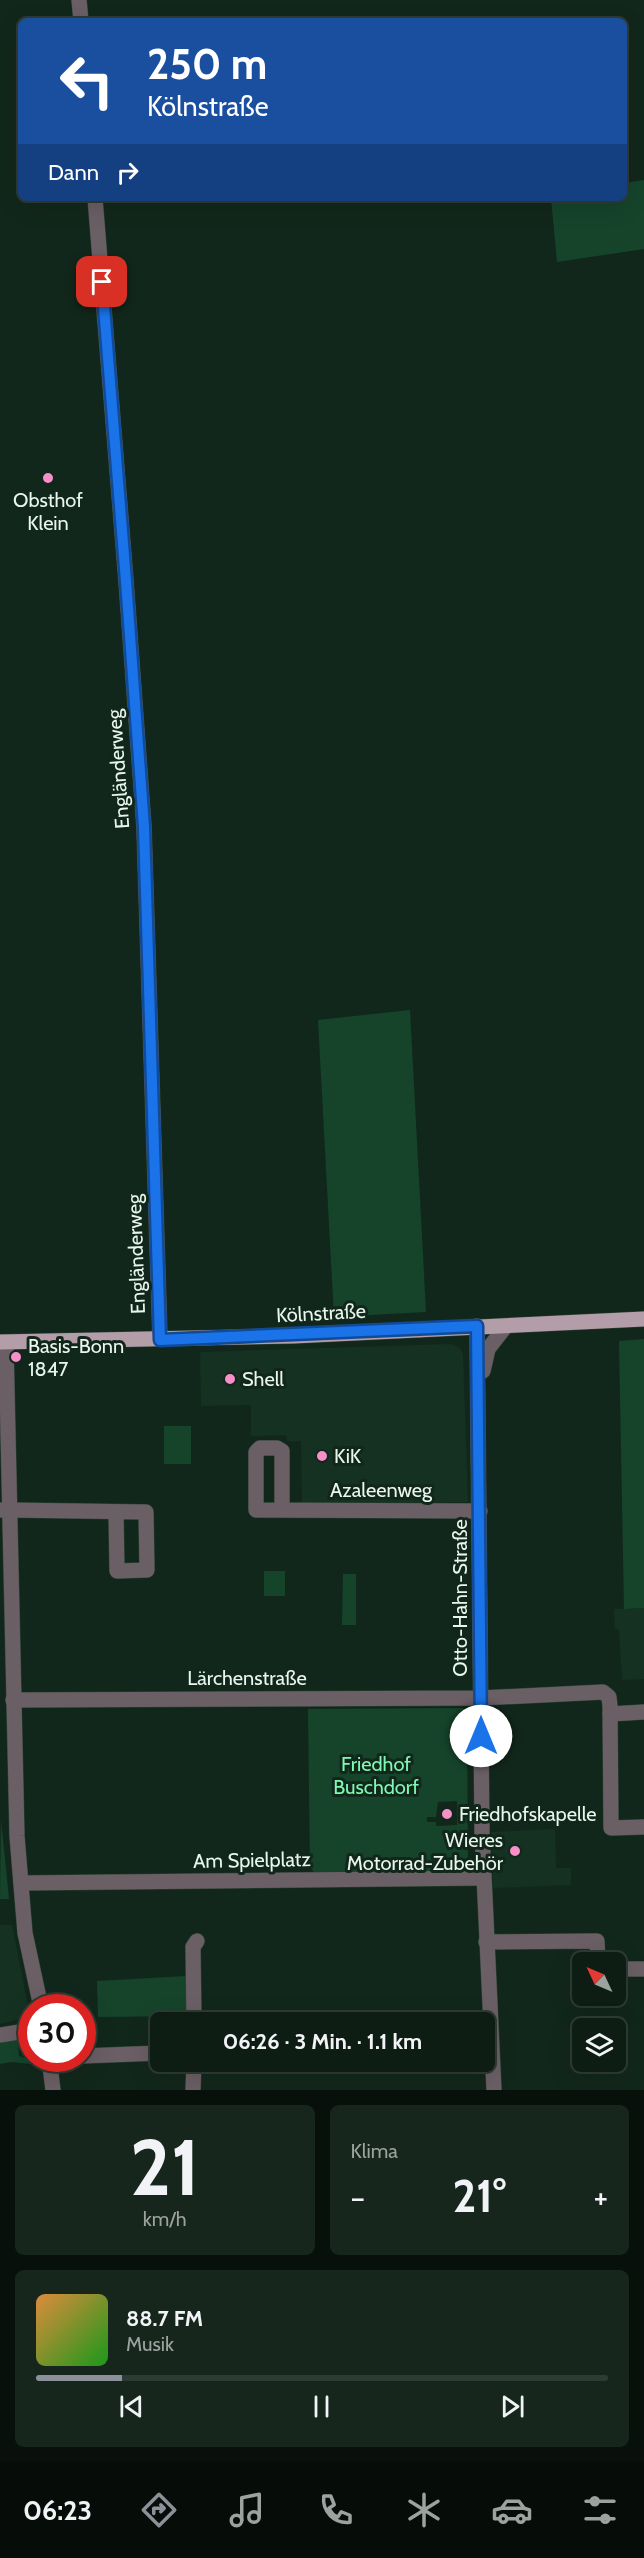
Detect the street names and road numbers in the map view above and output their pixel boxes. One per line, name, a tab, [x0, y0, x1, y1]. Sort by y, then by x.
street label: Engländerweg	[102, 707, 134, 830]
street label: Engländerweg	[122, 1193, 150, 1314]
street label: Kölnstraße	[275, 1299, 367, 1327]
street label: Azaleenweg	[330, 1478, 433, 1502]
street label: Otto-Hahn-Straße	[448, 1519, 472, 1677]
street label: Lärchenstraße	[187, 1666, 307, 1690]
street label: Am Spielplatz	[193, 1847, 311, 1873]

